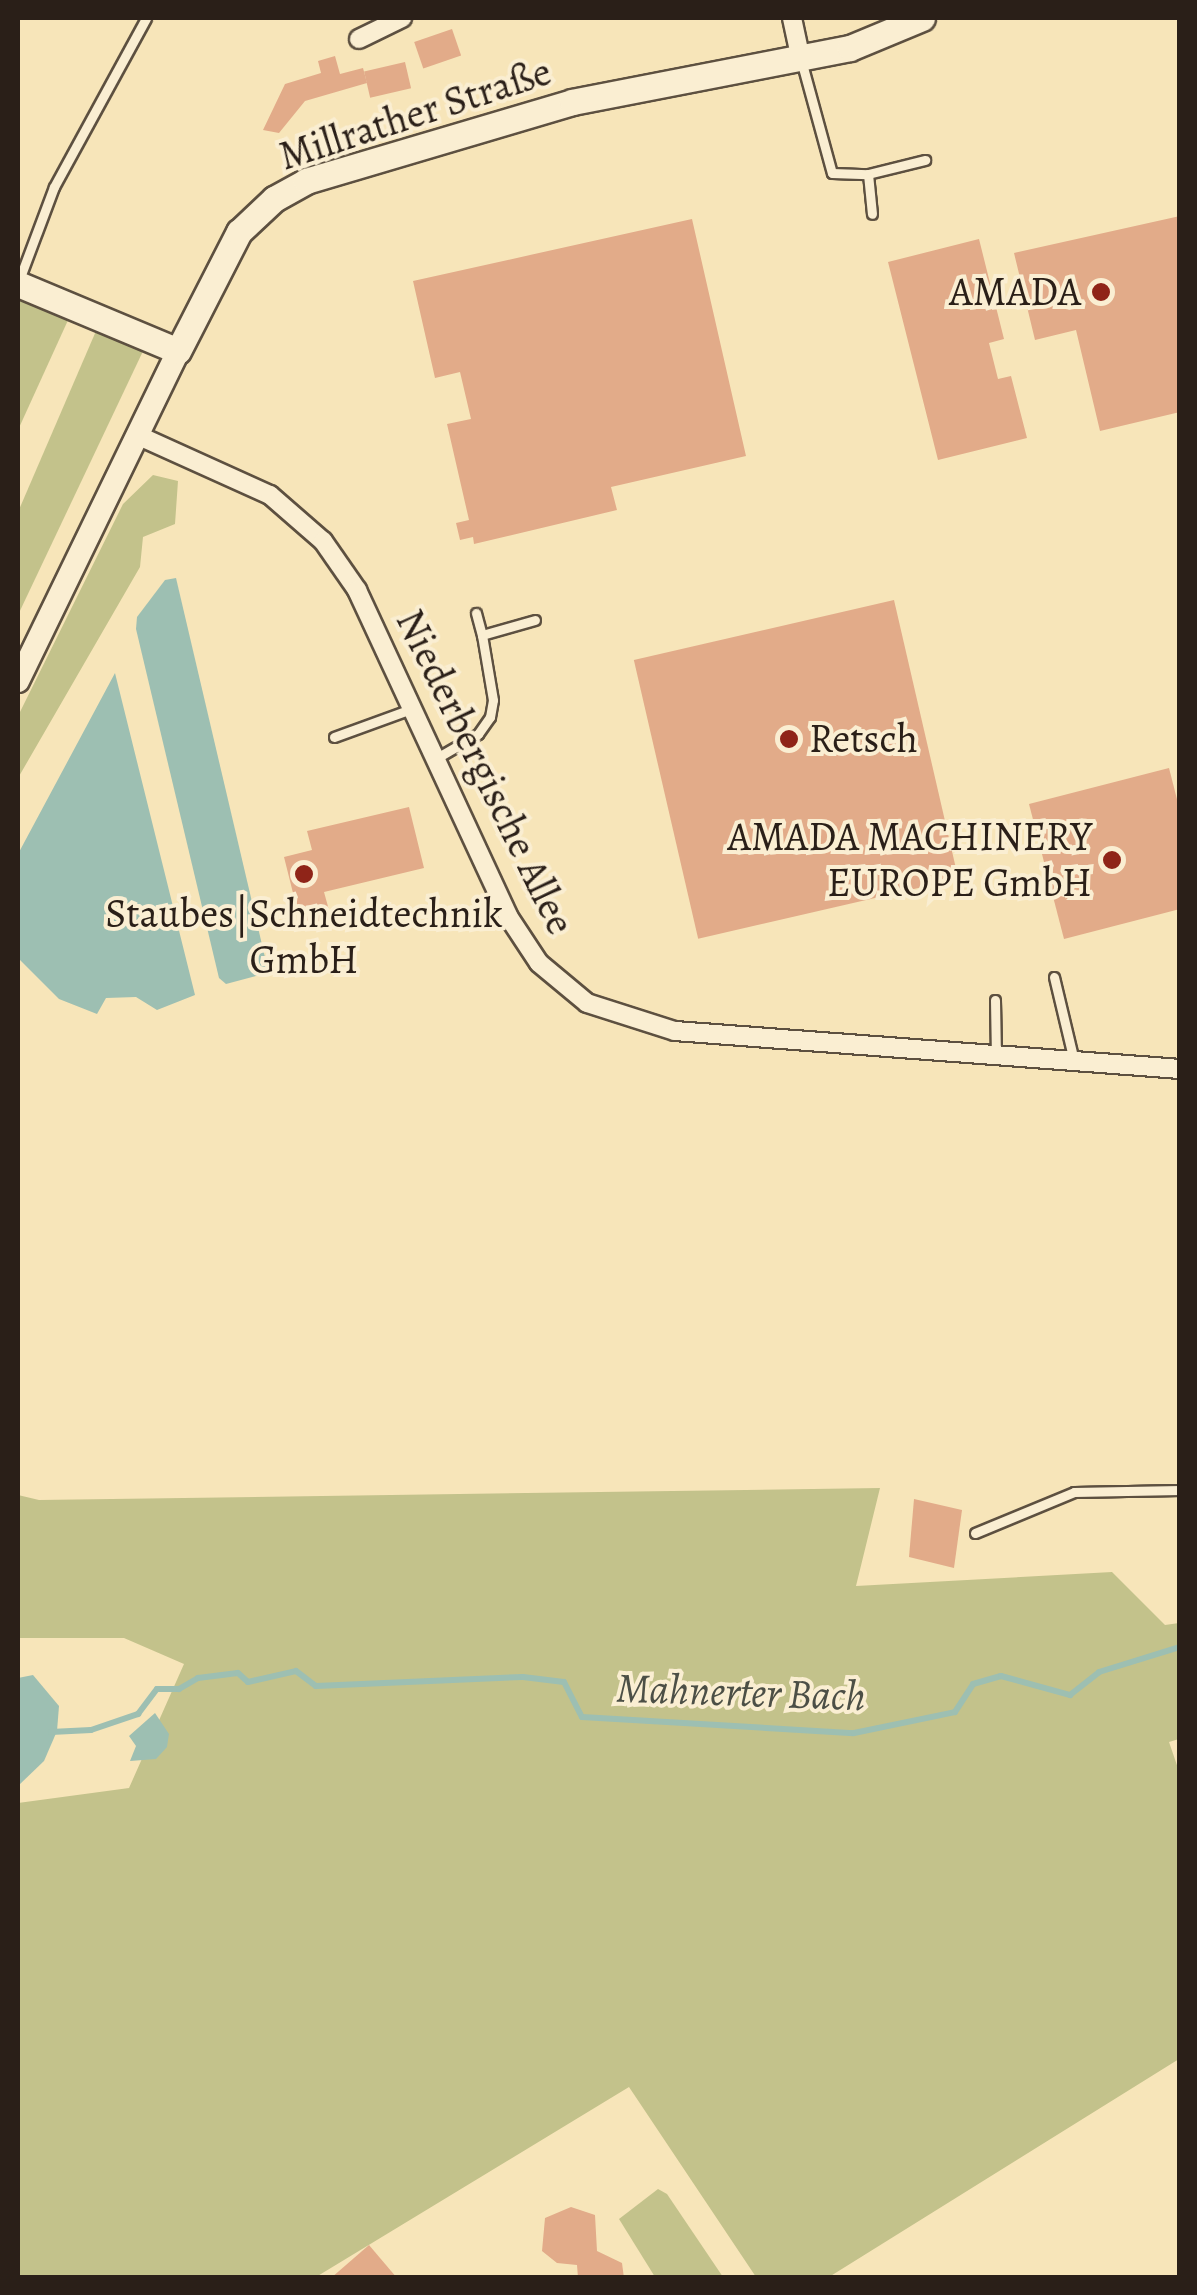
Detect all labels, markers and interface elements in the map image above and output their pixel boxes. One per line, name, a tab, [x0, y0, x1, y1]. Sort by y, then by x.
street label: Millrather Straße	[273, 47, 557, 181]
place label: AMADA	[949, 268, 1081, 316]
marker: AMADA	[1090, 281, 1112, 303]
street label: Niederbergische Allee	[386, 602, 584, 942]
place label: Retsch	[809, 715, 918, 763]
marker: Retsch	[778, 728, 800, 750]
place label: AMADA MACHINERY EUROPE GmbH	[728, 813, 1092, 907]
marker: AMADA MACHINERY EUROPE GmbH	[1101, 849, 1123, 871]
marker: Staubes|Schneidtechnik GmbH	[293, 863, 315, 885]
place label: Staubes|Schneidtechnik GmbH	[105, 890, 503, 984]
water label: Mahnerter Bach	[615, 1662, 867, 1722]

